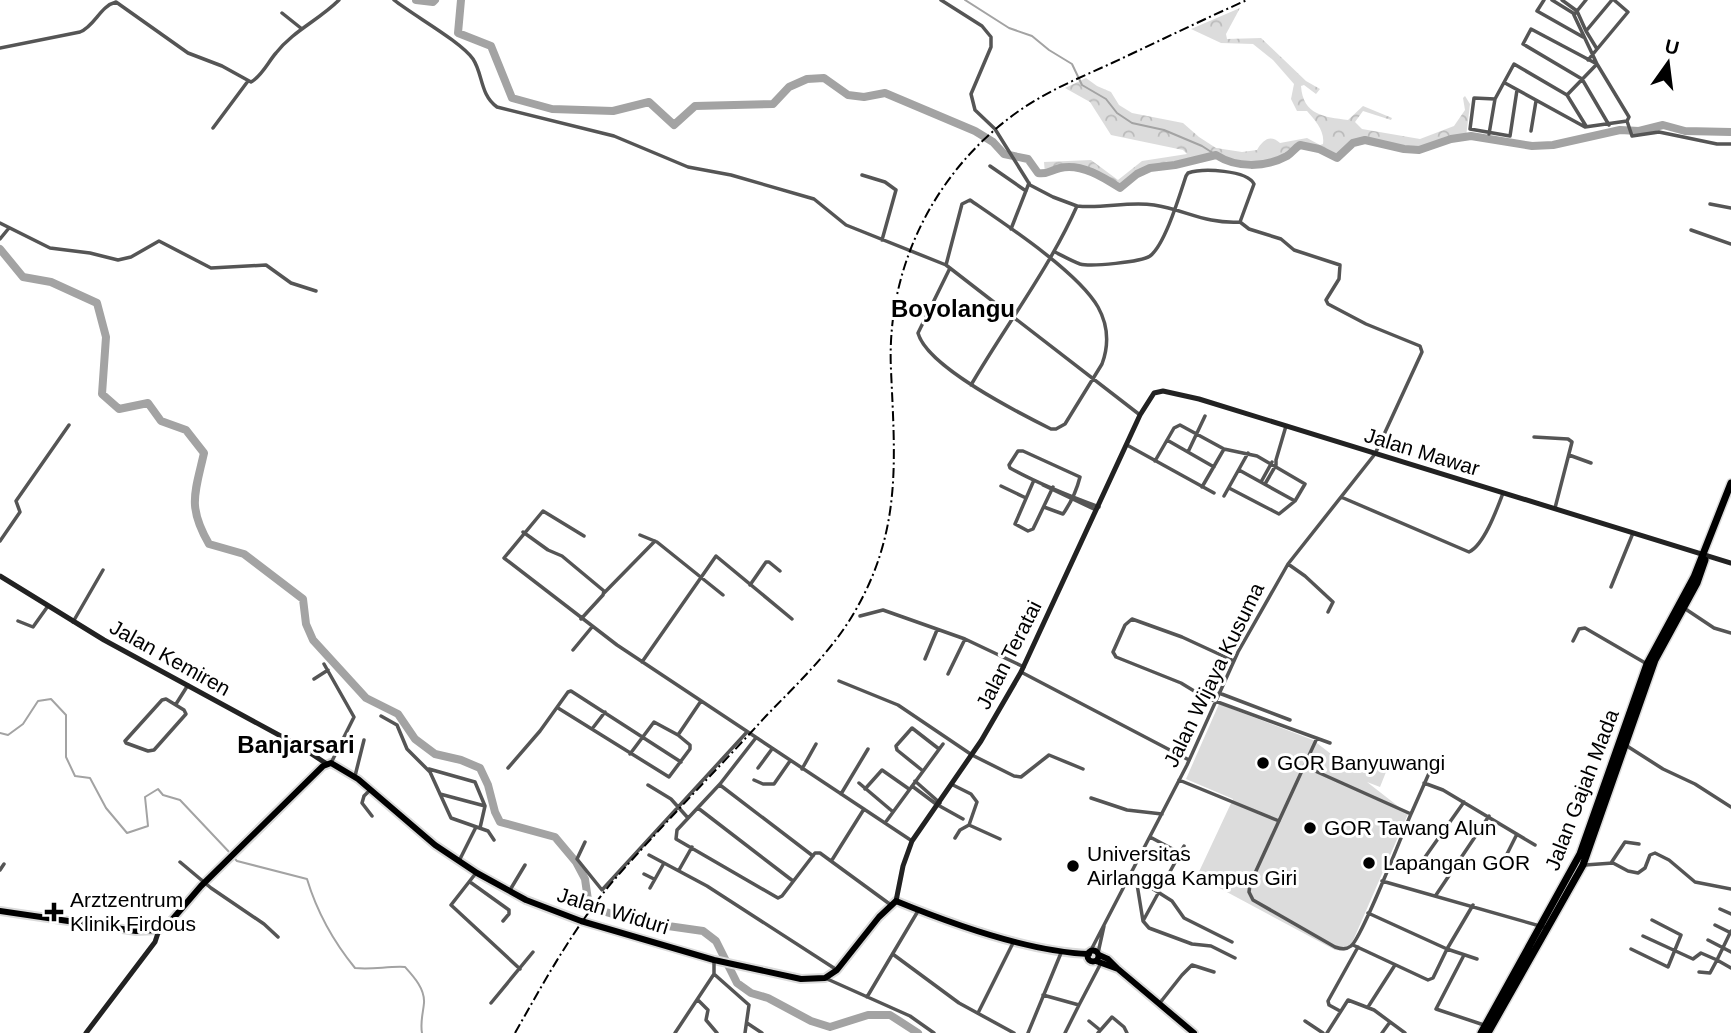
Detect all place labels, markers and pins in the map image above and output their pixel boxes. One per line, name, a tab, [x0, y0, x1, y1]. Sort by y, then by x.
place label: GOR Banyuwangi	[1277, 751, 1445, 774]
marker: GOR Banyuwangi	[1255, 755, 1271, 771]
place label: GOR Tawang Alun	[1324, 816, 1496, 839]
marker: GOR Tawang Alun	[1302, 820, 1318, 836]
place label: Universitas Airlangga Kampus Giri	[1087, 842, 1297, 889]
place label: Lapangan GOR	[1383, 851, 1530, 874]
marker: Lapangan GOR	[1361, 855, 1377, 871]
marker: Universitas Airlangga Kampus Giri	[1065, 858, 1081, 874]
place label: Arztzentrum Klinik Firdous	[70, 888, 196, 935]
marker: Arztzentrum Klinik Firdous	[44, 902, 64, 922]

